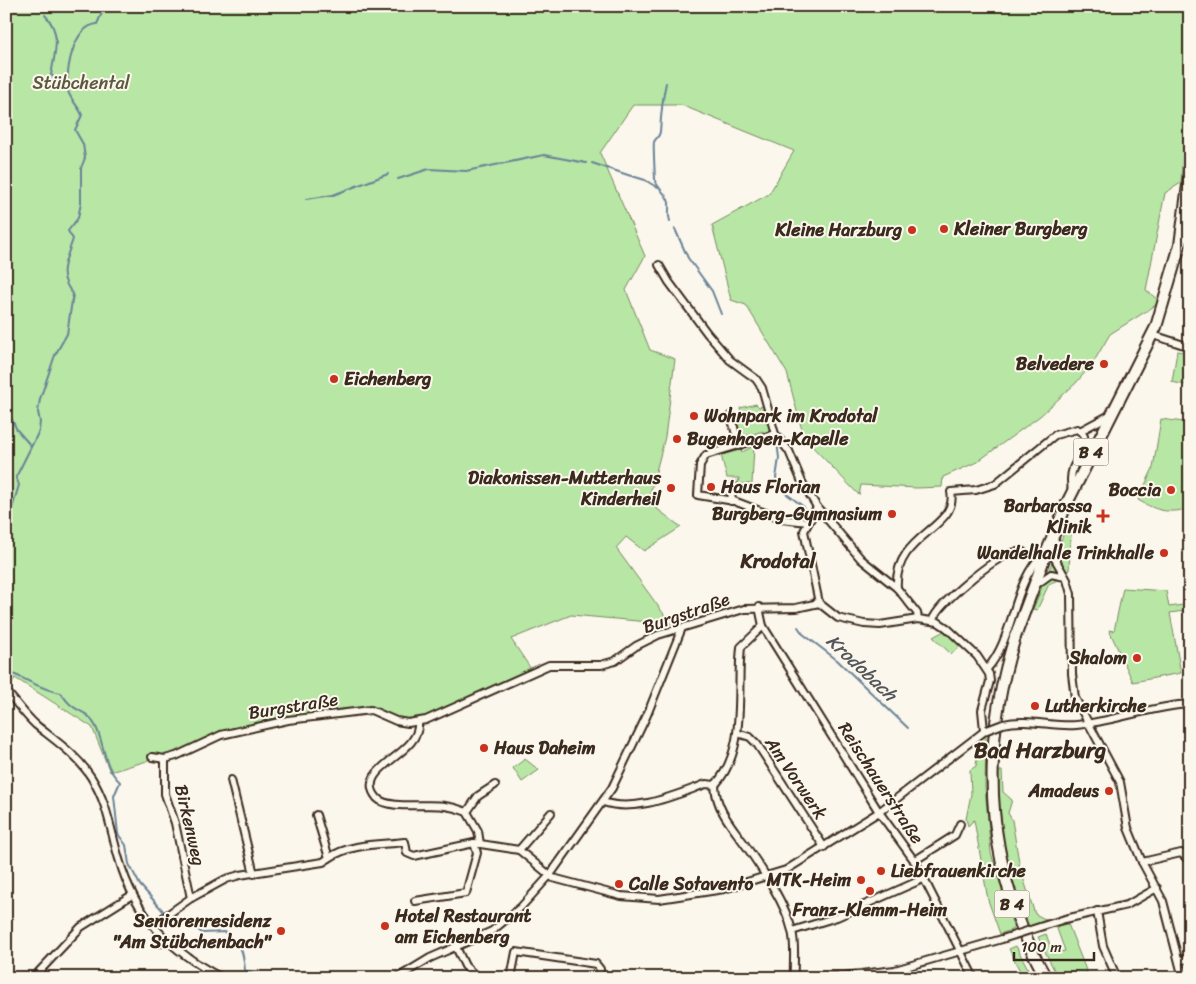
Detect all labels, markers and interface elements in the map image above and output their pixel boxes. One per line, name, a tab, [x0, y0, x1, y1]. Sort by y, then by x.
park label: Stübchental	[32, 67, 130, 99]
place label: Kleiner Burgberg	[953, 213, 1088, 245]
place label: Kleine Harzburg	[774, 214, 902, 246]
marker: Kleiner Burgberg	[938, 223, 950, 235]
marker: Kleine Harzburg	[906, 224, 918, 236]
place label: Belvedere	[1016, 348, 1095, 380]
marker: Belvedere	[1098, 358, 1110, 370]
place label: Eichenberg	[344, 363, 431, 395]
marker: Eichenberg	[328, 373, 340, 385]
place label: Wohnpark im Krodotal	[704, 400, 878, 432]
marker: Wohnpark im Krodotal	[688, 410, 700, 422]
place label: Bugenhagen-Kapelle	[687, 423, 849, 455]
marker: Bugenhagen-Kapelle	[671, 433, 683, 445]
road number: B 4	[1074, 438, 1108, 466]
place label: Diakonissen-Mutterhaus Kinderheil	[468, 462, 662, 515]
place label: Haus Florian	[720, 471, 821, 503]
place label: Boccia	[1109, 474, 1162, 506]
marker: Haus Florian	[705, 481, 717, 493]
marker: Diakonissen-Mutterhaus Kinderheil	[665, 482, 677, 494]
marker: Boccia	[1165, 484, 1177, 496]
place label: Barbarossa Klinik	[1004, 490, 1092, 543]
place label: Burgberg-Gymnasium	[712, 498, 882, 530]
marker: Burgberg-Gymnasium	[886, 508, 898, 520]
marker: Barbarossa Klinik	[1096, 509, 1110, 523]
place label: Wandelhalle Trinkhalle	[977, 537, 1155, 569]
district label: Krodotal	[739, 544, 817, 579]
marker: Wandelhalle Trinkhalle	[1158, 547, 1170, 559]
street label: Burgstraße	[638, 583, 734, 643]
water label: Krodobach	[818, 625, 907, 711]
place label: Shalom	[1068, 642, 1127, 674]
marker: Shalom	[1131, 652, 1143, 664]
street label: Burgstraße	[246, 683, 340, 729]
place label: Lutherkirche	[1045, 690, 1147, 722]
marker: Lutherkirche	[1029, 700, 1041, 712]
street label: Reischauerstraße	[829, 715, 933, 851]
street label: Am Vorwerk	[756, 729, 836, 827]
district label: Bad Harzburg	[974, 731, 1106, 770]
place label: Haus Daheim	[493, 732, 596, 764]
marker: Haus Daheim	[478, 742, 490, 754]
place label: Amadeus	[1028, 775, 1100, 807]
street label: Birkenweg	[165, 781, 215, 869]
marker: Amadeus	[1103, 785, 1115, 797]
place label: Liebfrauenkirche	[891, 855, 1027, 887]
place label: MTK-Heim	[766, 864, 851, 896]
marker: Liebfrauenkirche	[875, 865, 887, 877]
place label: Calle Sotavento	[628, 868, 754, 900]
marker: MTK-Heim	[855, 874, 867, 886]
marker: Calle Sotavento	[613, 878, 625, 890]
marker: Franz-Klemm-Heim	[864, 885, 876, 897]
road number: B 4	[994, 891, 1030, 918]
place label: Franz-Klemm-Heim	[792, 894, 947, 926]
place label: Hotel Restaurant am Eichenberg	[394, 900, 532, 953]
place label: Seniorenresidenz "Am Stübchenbach"	[113, 905, 273, 958]
marker: Hotel Restaurant am Eichenberg	[379, 920, 391, 932]
marker: Seniorenresidenz "Am Stübchenbach"	[275, 925, 287, 937]
scale bar	[1014, 929, 1094, 961]
text: 100 m	[1021, 934, 1062, 960]

